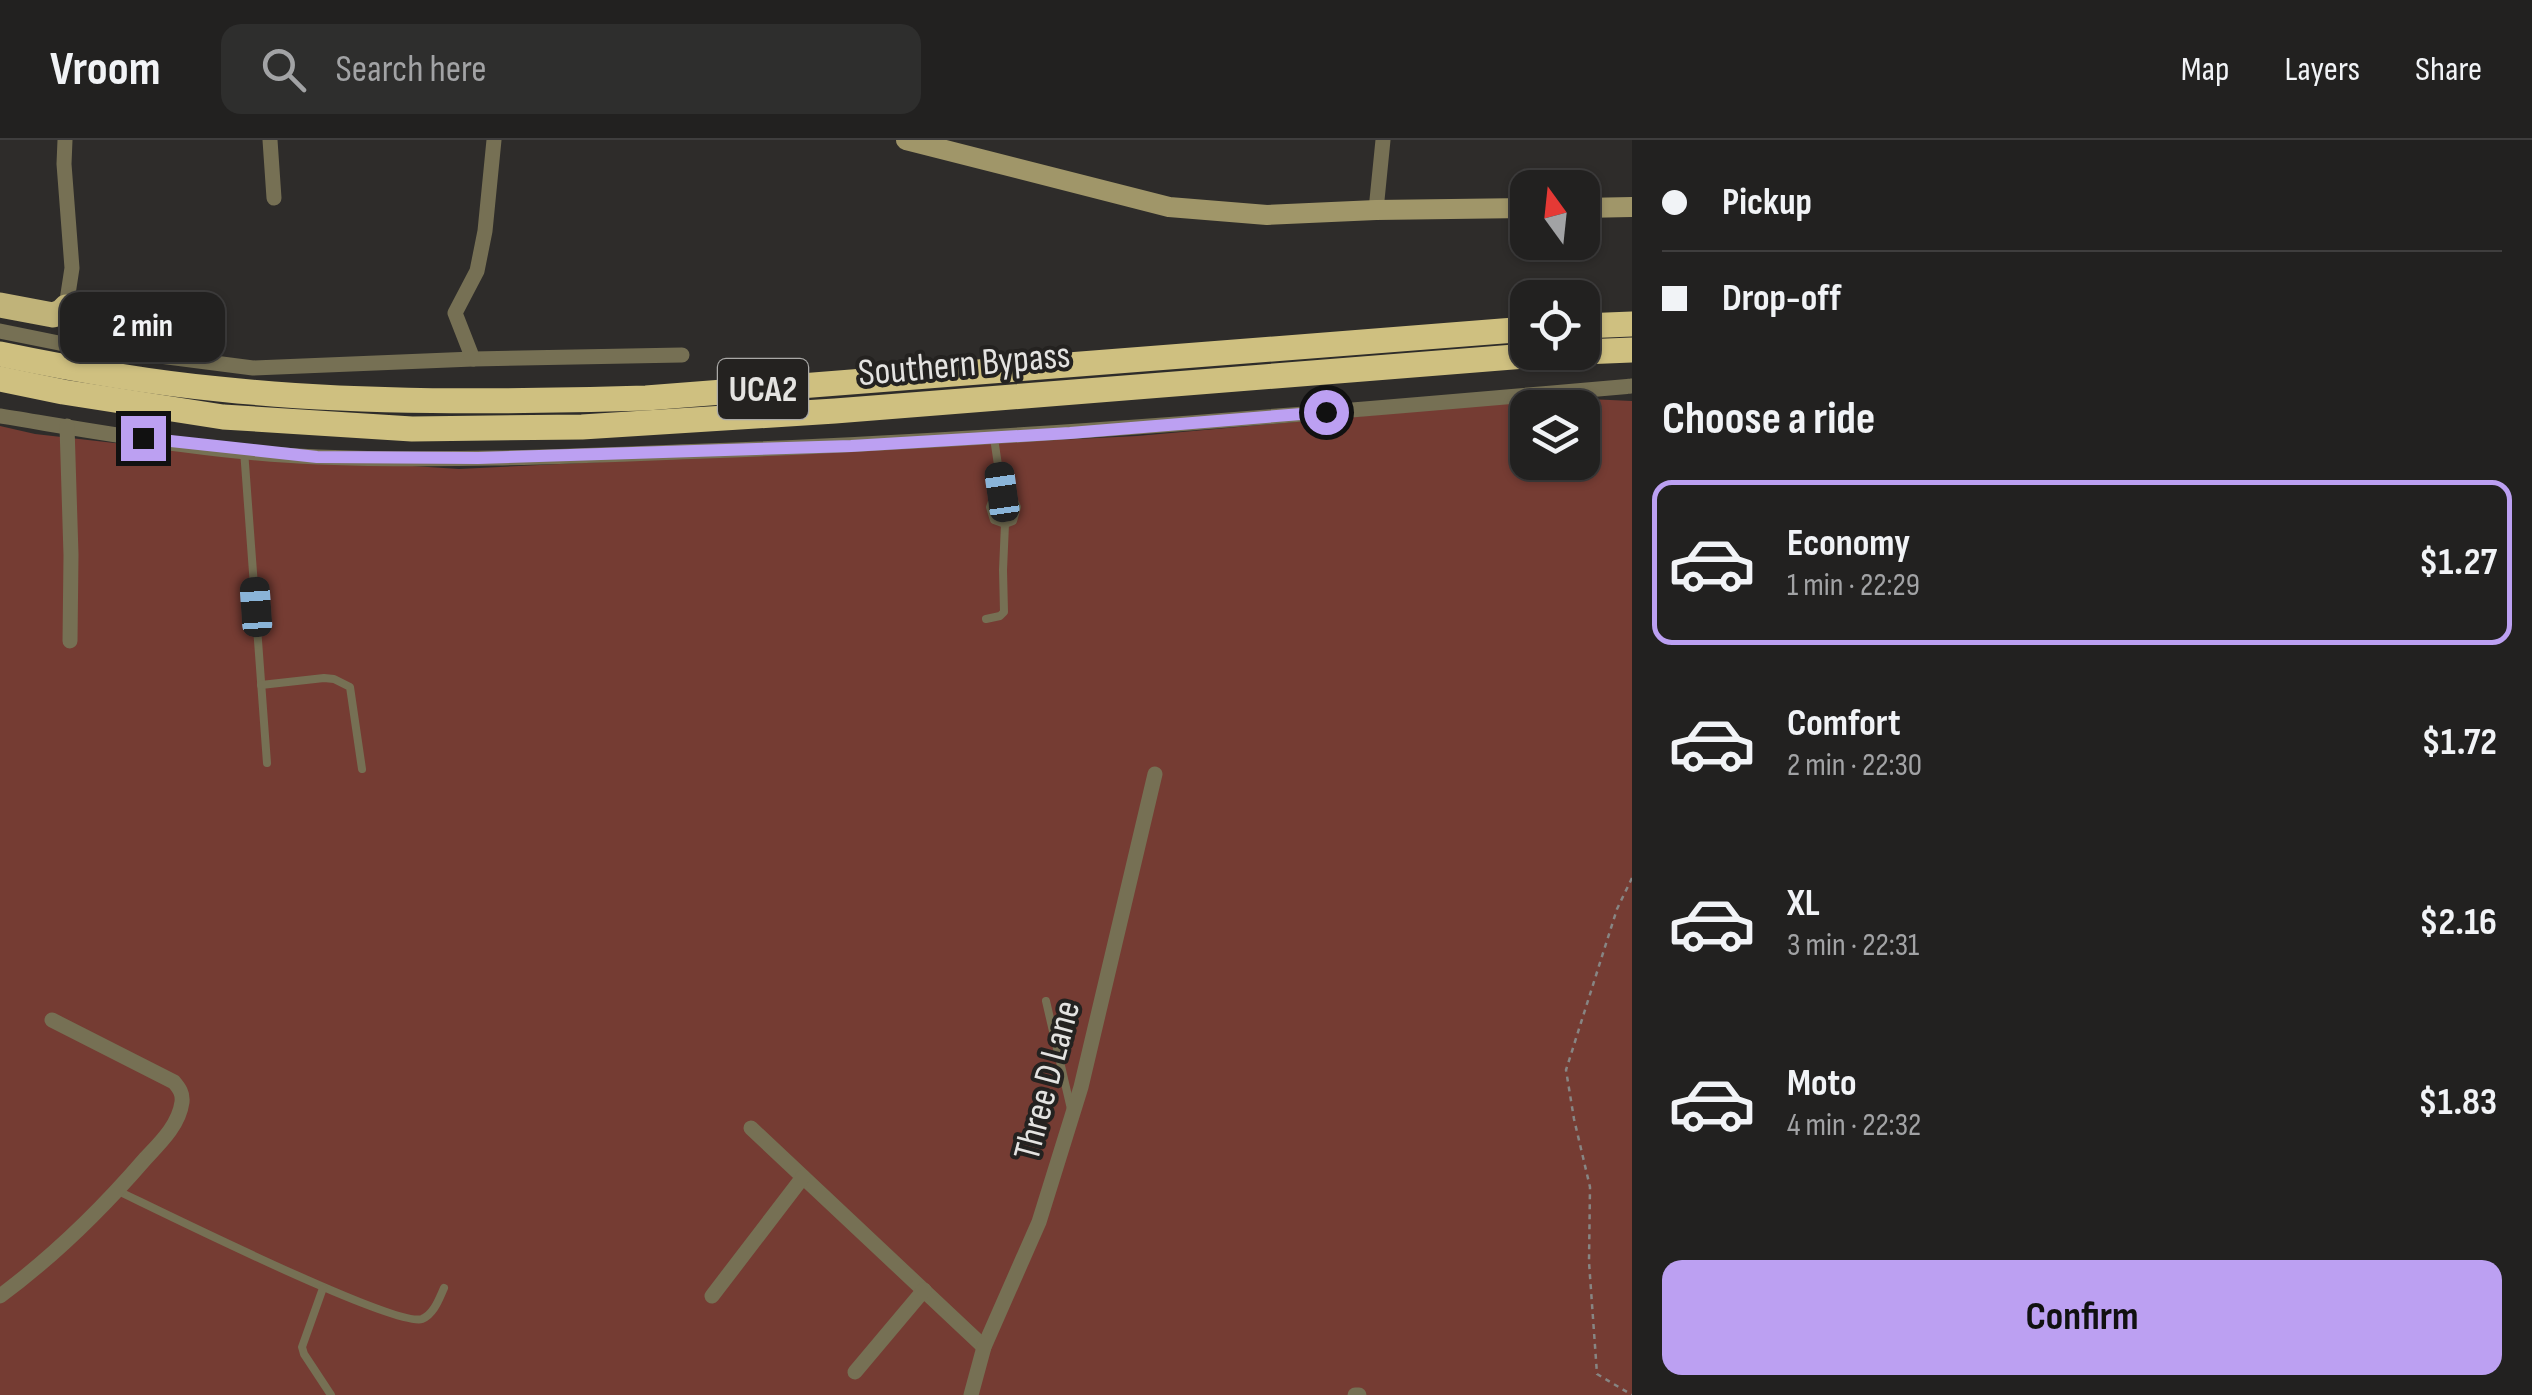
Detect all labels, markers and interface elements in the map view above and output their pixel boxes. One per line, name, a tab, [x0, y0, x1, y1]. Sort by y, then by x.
search box	[221, 24, 921, 114]
text: Vroom	[50, 41, 161, 98]
icon: search	[256, 42, 311, 97]
text: Search here	[336, 47, 487, 92]
text: Map	[2181, 48, 2229, 91]
text: Layers	[2284, 48, 2360, 91]
text: Share	[2415, 48, 2482, 91]
north arrow	[1510, 170, 1600, 260]
map controls	[1510, 170, 1600, 480]
text: Pickup	[1722, 180, 1812, 225]
text: Drop-off	[1722, 276, 1841, 321]
button: locate	[1510, 280, 1600, 370]
callout: 2 min	[61, 293, 226, 363]
text: 2 min	[112, 307, 173, 346]
street label: Southern Bypass	[856, 333, 1072, 396]
road number: UCA2	[718, 359, 808, 419]
route start	[1304, 390, 1349, 435]
button: layers	[1510, 390, 1600, 480]
text: Choose a ride	[1662, 392, 1875, 447]
route end	[121, 416, 166, 461]
car	[983, 460, 1021, 524]
icon: car	[1667, 518, 1757, 608]
text: Economy	[1787, 521, 1910, 566]
text: $1.27	[2419, 540, 2497, 585]
text: 1 min · 22:29	[1787, 566, 1920, 605]
car	[239, 576, 273, 638]
icon: car	[1667, 698, 1757, 788]
text: Comfort	[1787, 701, 1901, 746]
text: $1.72	[2421, 720, 2497, 765]
text: 2 min · 22:30	[1787, 746, 1922, 785]
icon: car	[1667, 878, 1757, 968]
text: XL	[1787, 881, 1820, 926]
text: $2.16	[2419, 900, 2497, 945]
text: 3 min · 22:31	[1787, 926, 1919, 965]
street label: Three D Lane	[1005, 996, 1090, 1165]
icon: car	[1667, 1058, 1757, 1148]
text: Moto	[1787, 1061, 1857, 1106]
text: $1.83	[2418, 1080, 2497, 1125]
text: 4 min · 22:32	[1787, 1106, 1921, 1145]
button: Confirm	[1662, 1260, 2502, 1375]

